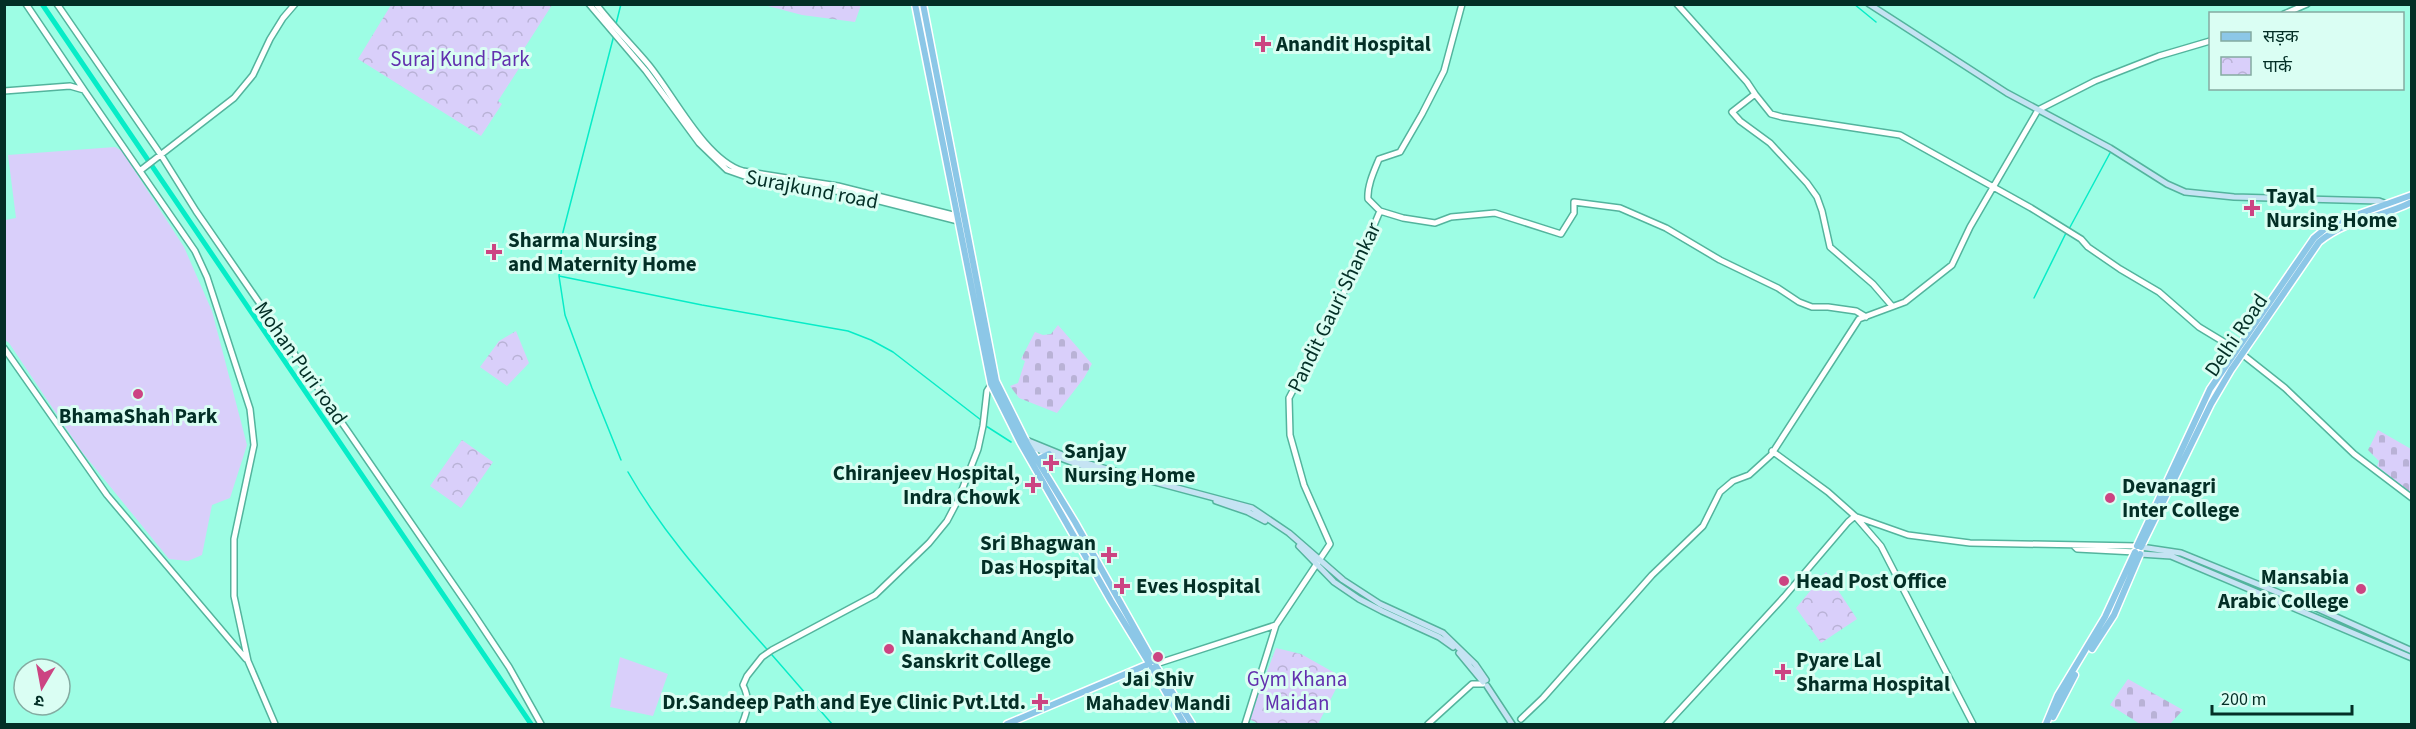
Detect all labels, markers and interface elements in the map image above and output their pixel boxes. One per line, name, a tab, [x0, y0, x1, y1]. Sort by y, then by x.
legend	[2209, 12, 2404, 90]
text: सड़क	[2263, 24, 2300, 49]
place label: Anandit Hospital	[1275, 29, 1431, 59]
marker: Anandit Hospital	[1254, 35, 1272, 53]
park label: Suraj Kund Park	[390, 44, 530, 74]
text: पार्क	[2263, 54, 2293, 79]
street label: Surajkund road	[743, 161, 881, 217]
place label: Tayal Nursing Home	[2266, 181, 2397, 235]
marker: Tayal Nursing Home	[2243, 199, 2261, 217]
street label: Pandit Gauri Shankar	[1280, 216, 1388, 397]
place label: Sharma Nursing and Maternity Home	[508, 225, 697, 279]
marker: Sharma Nursing and Maternity Home	[485, 243, 503, 261]
street label: Delhi Road	[2197, 287, 2275, 383]
street label: Mohan Puri road	[247, 295, 355, 431]
marker: BhamaShah Park	[131, 387, 145, 401]
place label: BhamaShah Park	[59, 401, 218, 431]
place label: Sanjay Nursing Home	[1064, 436, 1195, 490]
marker: Sanjay Nursing Home	[1042, 454, 1060, 472]
place label: Chiranjeev Hospital, Indra Chowk	[833, 458, 1020, 512]
place label: Devanagri Inter College	[2122, 471, 2240, 525]
marker: Chiranjeev Hospital, Indra Chowk	[1024, 476, 1042, 494]
marker: Devanagri Inter College	[2103, 491, 2117, 505]
place label: Sri Bhagwan Das Hospital	[980, 528, 1096, 582]
marker: Sri Bhagwan Das Hospital	[1100, 546, 1118, 564]
place label: Mansabia Arabic College	[2217, 562, 2349, 616]
place label: Head Post Office	[1796, 566, 1947, 596]
place label: Eves Hospital	[1136, 571, 1260, 601]
marker: Head Post Office	[1777, 574, 1791, 588]
marker: Eves Hospital	[1113, 577, 1131, 595]
marker: Mansabia Arabic College	[2354, 582, 2368, 596]
place label: Nanakchand Anglo Sanskrit College	[901, 622, 1074, 676]
marker: Nanakchand Anglo Sanskrit College	[882, 642, 896, 656]
place label: Pyare Lal Sharma Hospital	[1796, 645, 1950, 699]
marker: Jai Shiv Mahadev Mandi	[1151, 650, 1165, 664]
north arrow	[12, 657, 72, 717]
marker: Pyare Lal Sharma Hospital	[1774, 663, 1792, 681]
place label: Jai Shiv Mahadev Mandi	[1085, 664, 1231, 718]
park label: Gym Khana Maidan	[1247, 664, 1347, 718]
scale bar	[2212, 678, 2352, 716]
place label: Dr.Sandeep Path and Eye Clinic Pvt.Ltd.	[662, 687, 1026, 717]
text: 200 m	[2221, 687, 2266, 712]
text: उ	[32, 689, 46, 712]
marker: Dr.Sandeep Path and Eye Clinic Pvt.Ltd.	[1031, 693, 1049, 711]

